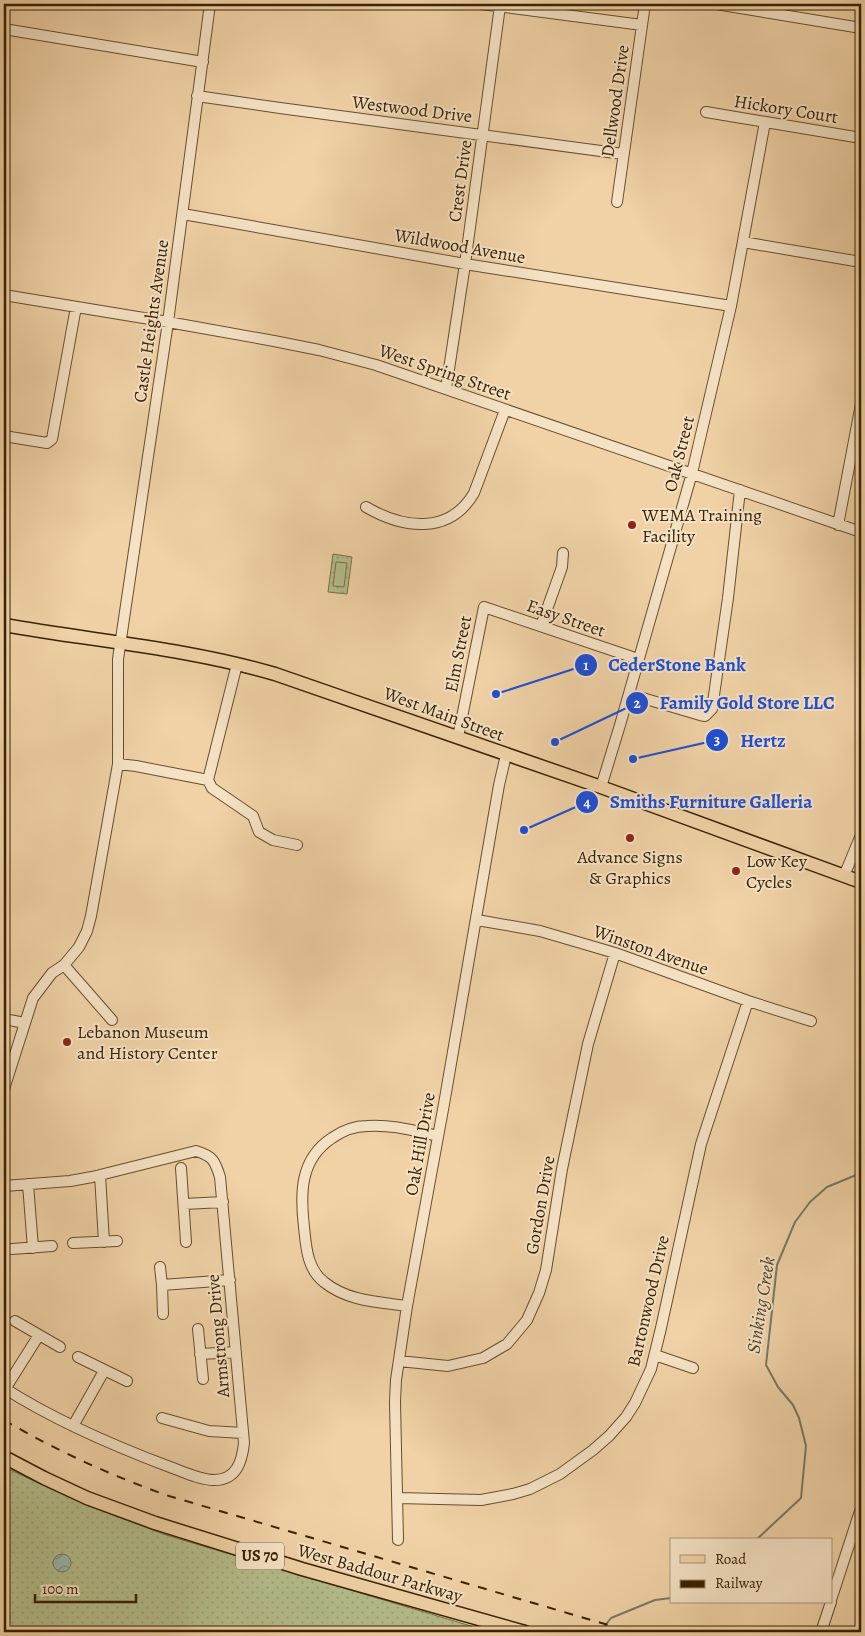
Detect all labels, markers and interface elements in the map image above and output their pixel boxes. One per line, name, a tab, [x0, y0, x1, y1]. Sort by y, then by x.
street label: Dellwood Drive	[595, 43, 635, 159]
street label: Hickory Court	[732, 89, 840, 129]
street label: Westwood Drive	[350, 90, 473, 128]
street label: Crest Drive	[442, 138, 478, 224]
street label: Wildwood Avenue	[392, 223, 527, 269]
street label: Castle Heights Avenue	[128, 238, 174, 404]
street label: West Spring Street	[375, 338, 514, 406]
street label: Oak Street	[658, 413, 700, 495]
place label: WEMA Training Facility	[641, 503, 762, 548]
marker: WEMA Training Facility	[626, 519, 638, 531]
street label: Easy Street	[523, 593, 609, 643]
street label: Elm Street	[439, 613, 477, 694]
callout: CederStone Bank	[573, 648, 756, 682]
text: CederStone Bank	[608, 652, 746, 678]
text: 1	[583, 655, 589, 675]
street label: West Main Street	[380, 681, 508, 747]
callout: Family Gold Store LLC	[625, 686, 845, 720]
text: Family Gold Store LLC	[659, 690, 835, 716]
text: 2	[633, 693, 641, 713]
callout: Hertz	[705, 723, 795, 757]
text: Hertz	[740, 728, 786, 754]
text: 3	[714, 730, 720, 750]
callout: Smiths Furniture Galleria	[574, 785, 822, 819]
text: Smiths Furniture Galleria	[610, 789, 813, 815]
text: 4	[583, 792, 591, 812]
marker: Advance Signs & Graphics	[624, 832, 636, 844]
place label: Advance Signs & Graphics	[576, 845, 683, 890]
place label: Low Key Cycles	[746, 849, 808, 894]
marker: Low Key Cycles	[730, 865, 742, 877]
street label: Winston Avenue	[589, 919, 712, 981]
place label: Lebanon Museum and History Center	[77, 1020, 218, 1065]
marker: Lebanon Museum and History Center	[61, 1036, 73, 1048]
street label: Oak Hill Drive	[399, 1090, 441, 1198]
street label: Gordon Drive	[520, 1154, 560, 1256]
street label: Bartonwood Drive	[621, 1233, 675, 1369]
water label: Sinking Creek	[740, 1255, 782, 1355]
street label: Armstrong Drive	[201, 1273, 235, 1400]
street label: West Baddour Parkway	[294, 1538, 466, 1608]
legend	[670, 1538, 832, 1604]
road number: US 70	[236, 1542, 284, 1570]
text: Road	[715, 1549, 747, 1569]
scale bar	[35, 1571, 136, 1603]
text: Railway	[715, 1573, 763, 1593]
text: 100 m	[42, 1579, 79, 1599]

